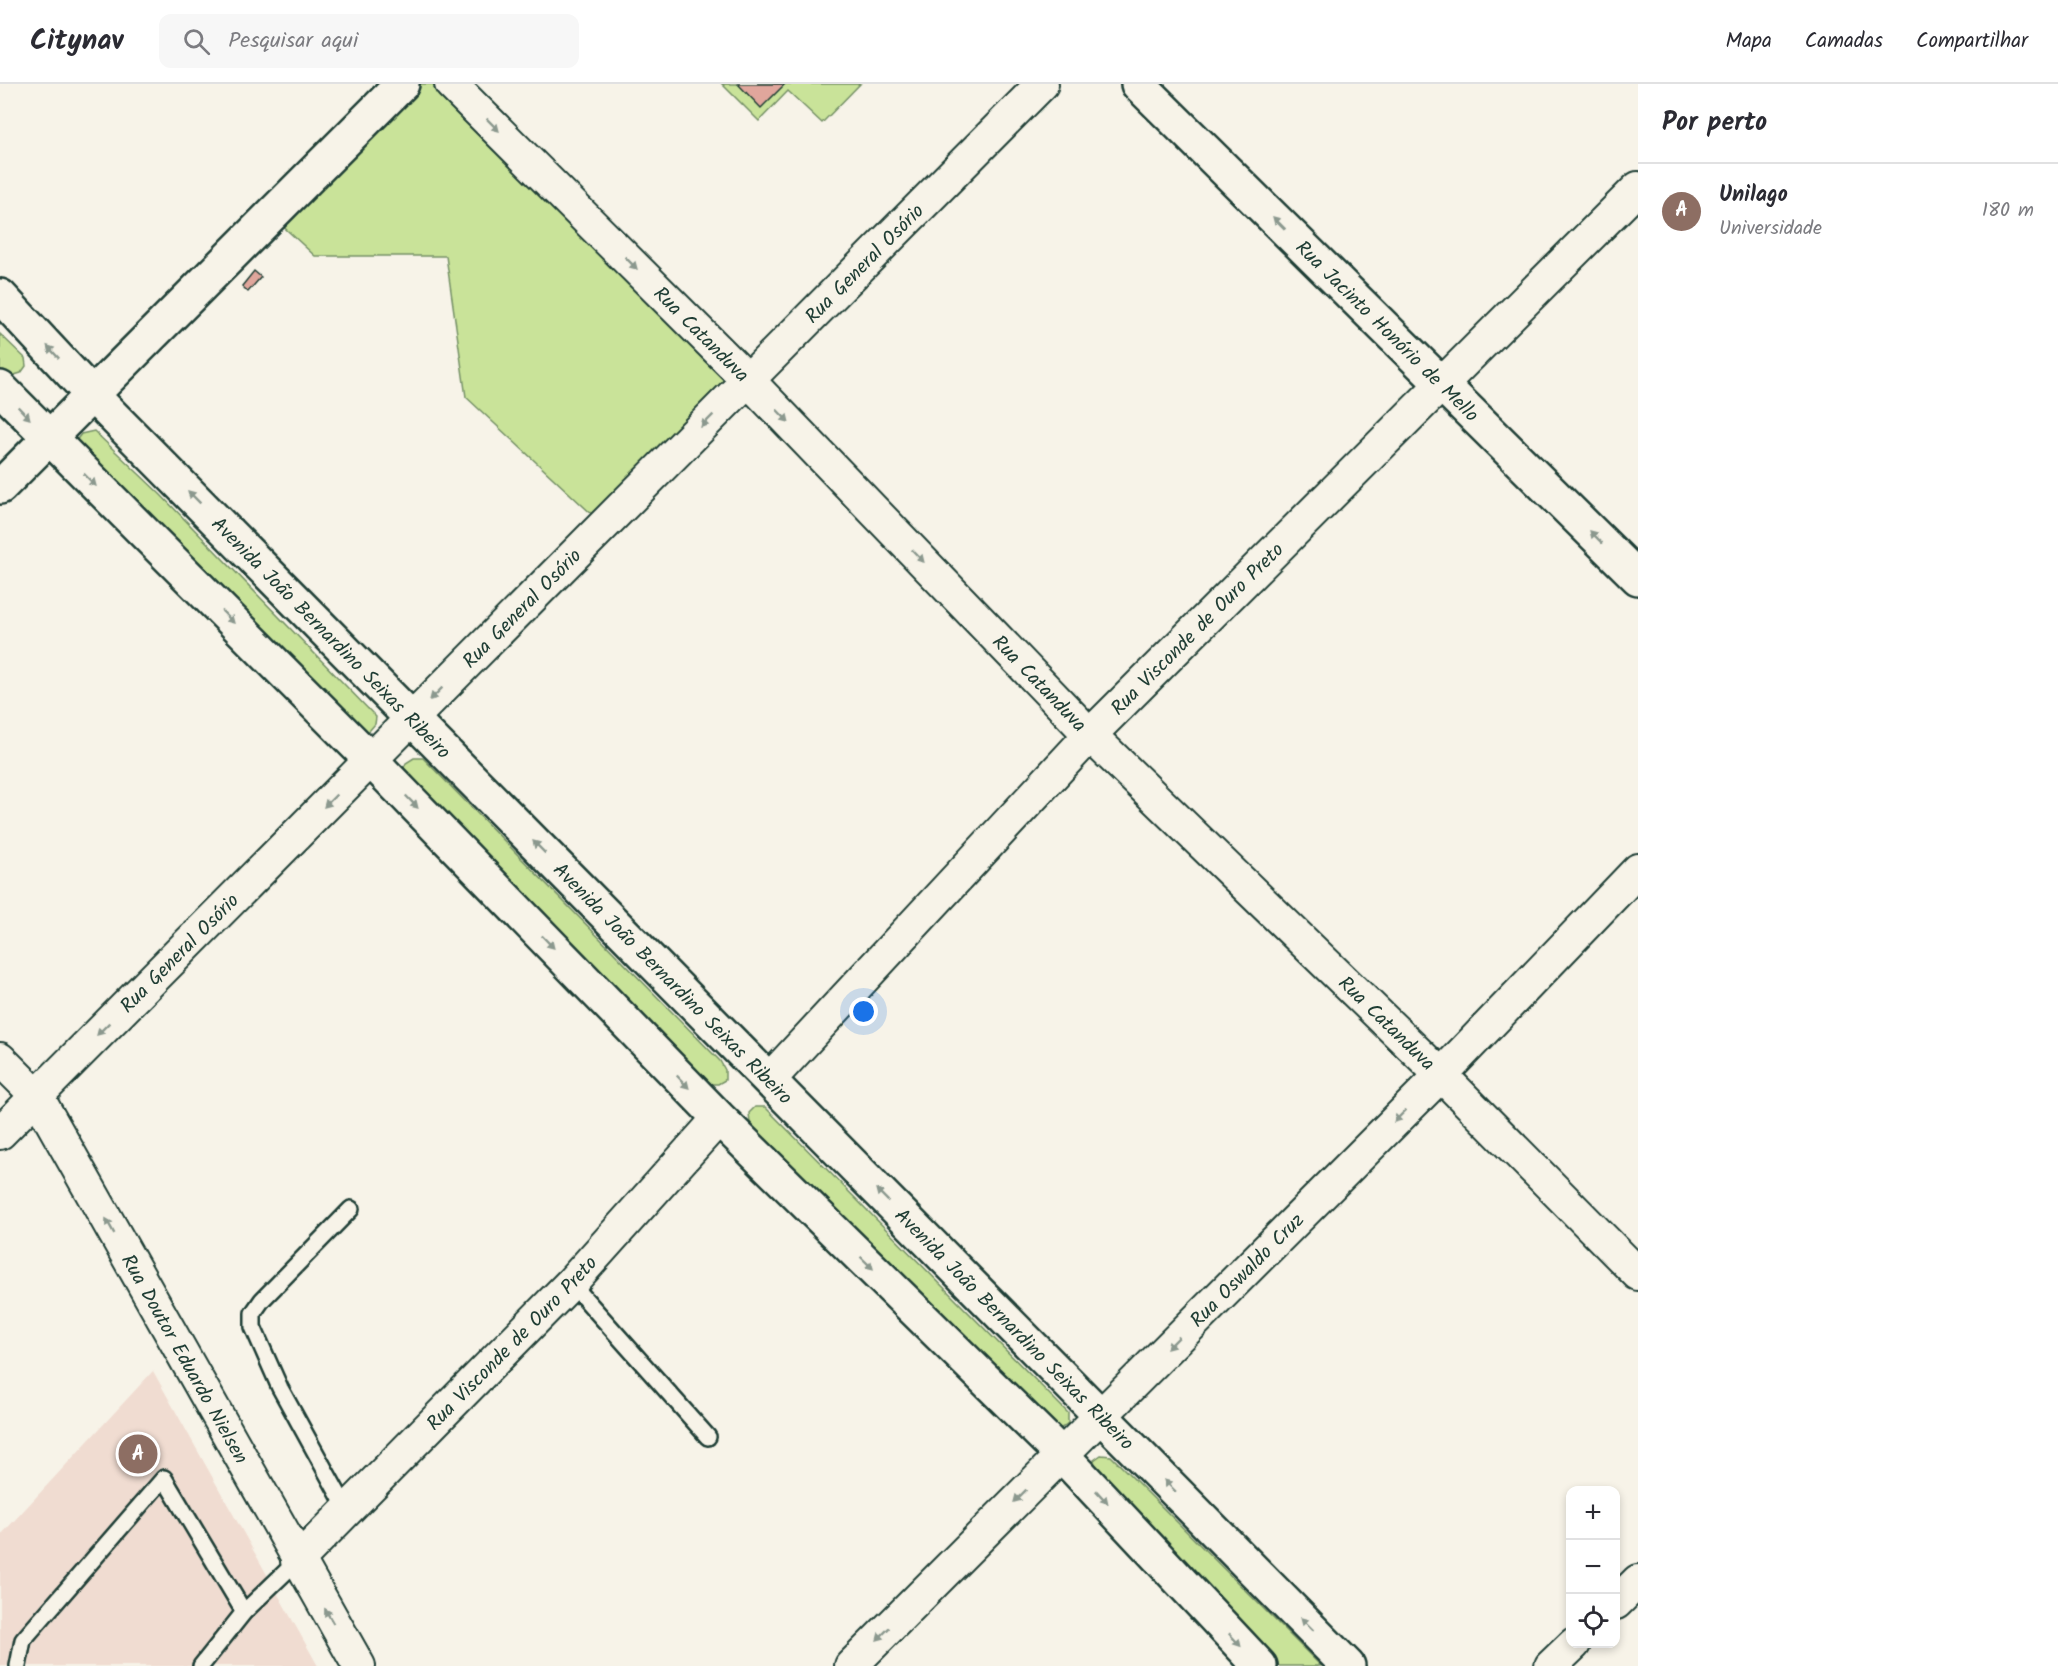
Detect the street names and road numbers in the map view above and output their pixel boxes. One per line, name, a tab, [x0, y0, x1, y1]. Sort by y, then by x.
street label: Rua General Osório	[798, 197, 933, 332]
street label: Rua Jacinto Honório de Mello	[1287, 234, 1486, 431]
street label: Rua Catanduva	[645, 280, 756, 391]
street label: Avenida João Bernardino Seixas Ribeiro	[203, 510, 458, 768]
street label: Rua Visconde de Ouro Preto	[1104, 536, 1292, 724]
street label: Rua General Osório	[456, 542, 590, 677]
street label: Rua Catanduva	[983, 628, 1093, 741]
street label: Avenida João Bernardino Seixas Ribeiro	[544, 856, 799, 1113]
street label: Rua General Osório	[113, 887, 248, 1022]
street label: Rua Catanduva	[1330, 969, 1442, 1079]
street label: Avenida João Bernardino Seixas Ribeiro	[886, 1202, 1141, 1459]
street label: Rua Oswaldo Cruz	[1183, 1206, 1313, 1336]
street label: Rua Doutor Eduardo Nielsen	[112, 1249, 256, 1471]
street label: Rua Visconde de Ouro Preto	[420, 1249, 606, 1439]

